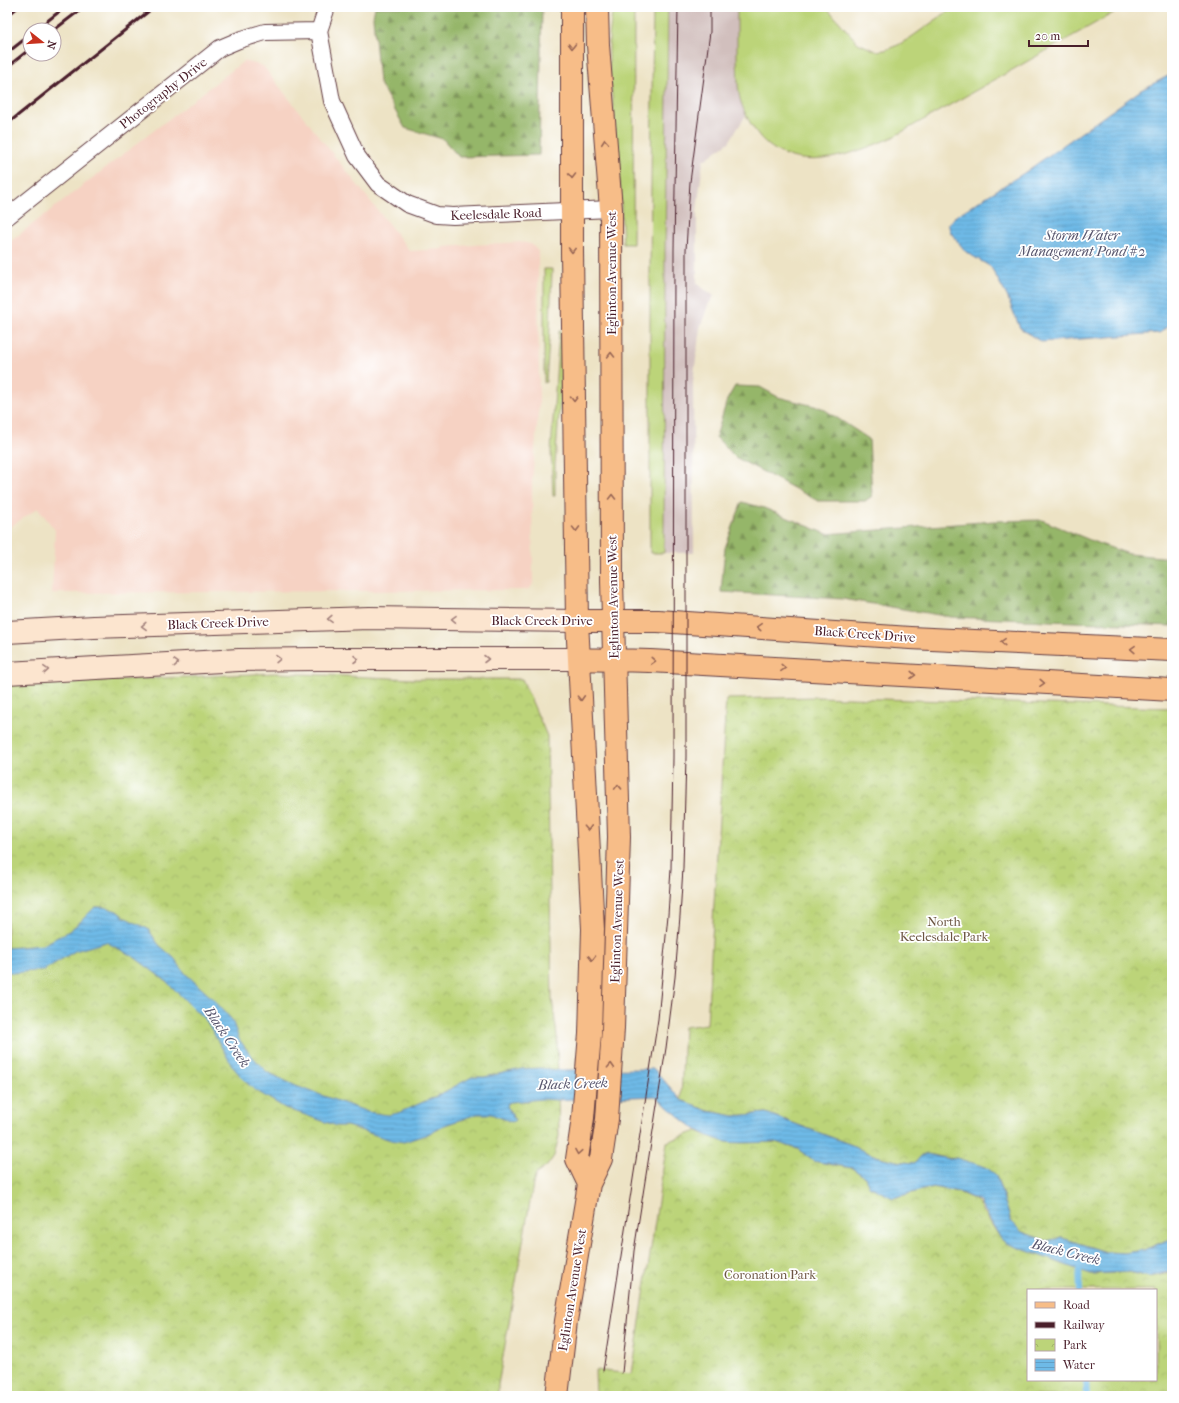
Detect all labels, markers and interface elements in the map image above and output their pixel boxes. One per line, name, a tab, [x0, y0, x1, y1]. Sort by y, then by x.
north arrow	[22, 22, 62, 62]
scale bar	[1029, 22, 1088, 48]
text: 20 m	[1035, 29, 1060, 43]
text: N	[43, 39, 59, 51]
one-way arrow	[568, 43, 576, 49]
street label: Photography Drive	[116, 54, 210, 132]
one-way arrow	[601, 139, 610, 145]
one-way arrow	[568, 173, 577, 179]
street label: Keelesdale Road	[450, 205, 543, 223]
street label: Eglinton Avenue West	[604, 211, 619, 335]
water label: Storm Water Management Pond #2	[1018, 227, 1145, 260]
one-way arrow	[568, 247, 576, 253]
one-way arrow	[607, 352, 615, 358]
one-way arrow	[570, 396, 578, 402]
one-way arrow	[608, 494, 616, 500]
one-way arrow	[572, 526, 580, 532]
street label: Eglinton Avenue West	[604, 535, 622, 659]
street label: Black Creek Drive	[491, 613, 593, 628]
street label: Black Creek Drive	[167, 614, 270, 632]
one-way arrow	[327, 615, 333, 623]
one-way arrow	[451, 615, 457, 623]
one-way arrow	[141, 621, 147, 630]
one-way arrow	[756, 623, 762, 632]
street label: Black Creek Drive	[814, 623, 917, 645]
one-way arrow	[1000, 638, 1006, 647]
one-way arrow	[1130, 645, 1136, 653]
one-way arrow	[275, 655, 281, 664]
one-way arrow	[353, 655, 359, 663]
one-way arrow	[483, 655, 489, 663]
one-way arrow	[650, 657, 656, 665]
one-way arrow	[173, 659, 179, 668]
one-way arrow	[780, 664, 786, 672]
one-way arrow	[43, 666, 49, 675]
one-way arrow	[910, 671, 916, 680]
one-way arrow	[1039, 678, 1045, 687]
one-way arrow	[577, 695, 585, 701]
one-way arrow	[613, 784, 622, 790]
one-way arrow	[583, 825, 592, 831]
street label: Eglinton Avenue West	[607, 859, 627, 983]
park label: North Keelesdale Park	[900, 914, 989, 944]
one-way arrow	[588, 955, 597, 961]
water label: Black Creek	[200, 1002, 254, 1071]
one-way arrow	[607, 1063, 616, 1069]
water label: Black Creek	[537, 1074, 608, 1094]
one-way arrow	[574, 1149, 583, 1155]
street label: Eglinton Avenue West	[555, 1227, 589, 1352]
water label: Black Creek	[1029, 1235, 1102, 1269]
park label: Coronation Park	[724, 1267, 816, 1282]
legend	[1027, 1289, 1157, 1381]
text: Road	[1063, 1298, 1090, 1312]
text: Railway	[1063, 1318, 1105, 1332]
text: Park	[1063, 1338, 1088, 1352]
text: Water	[1062, 1358, 1096, 1372]

